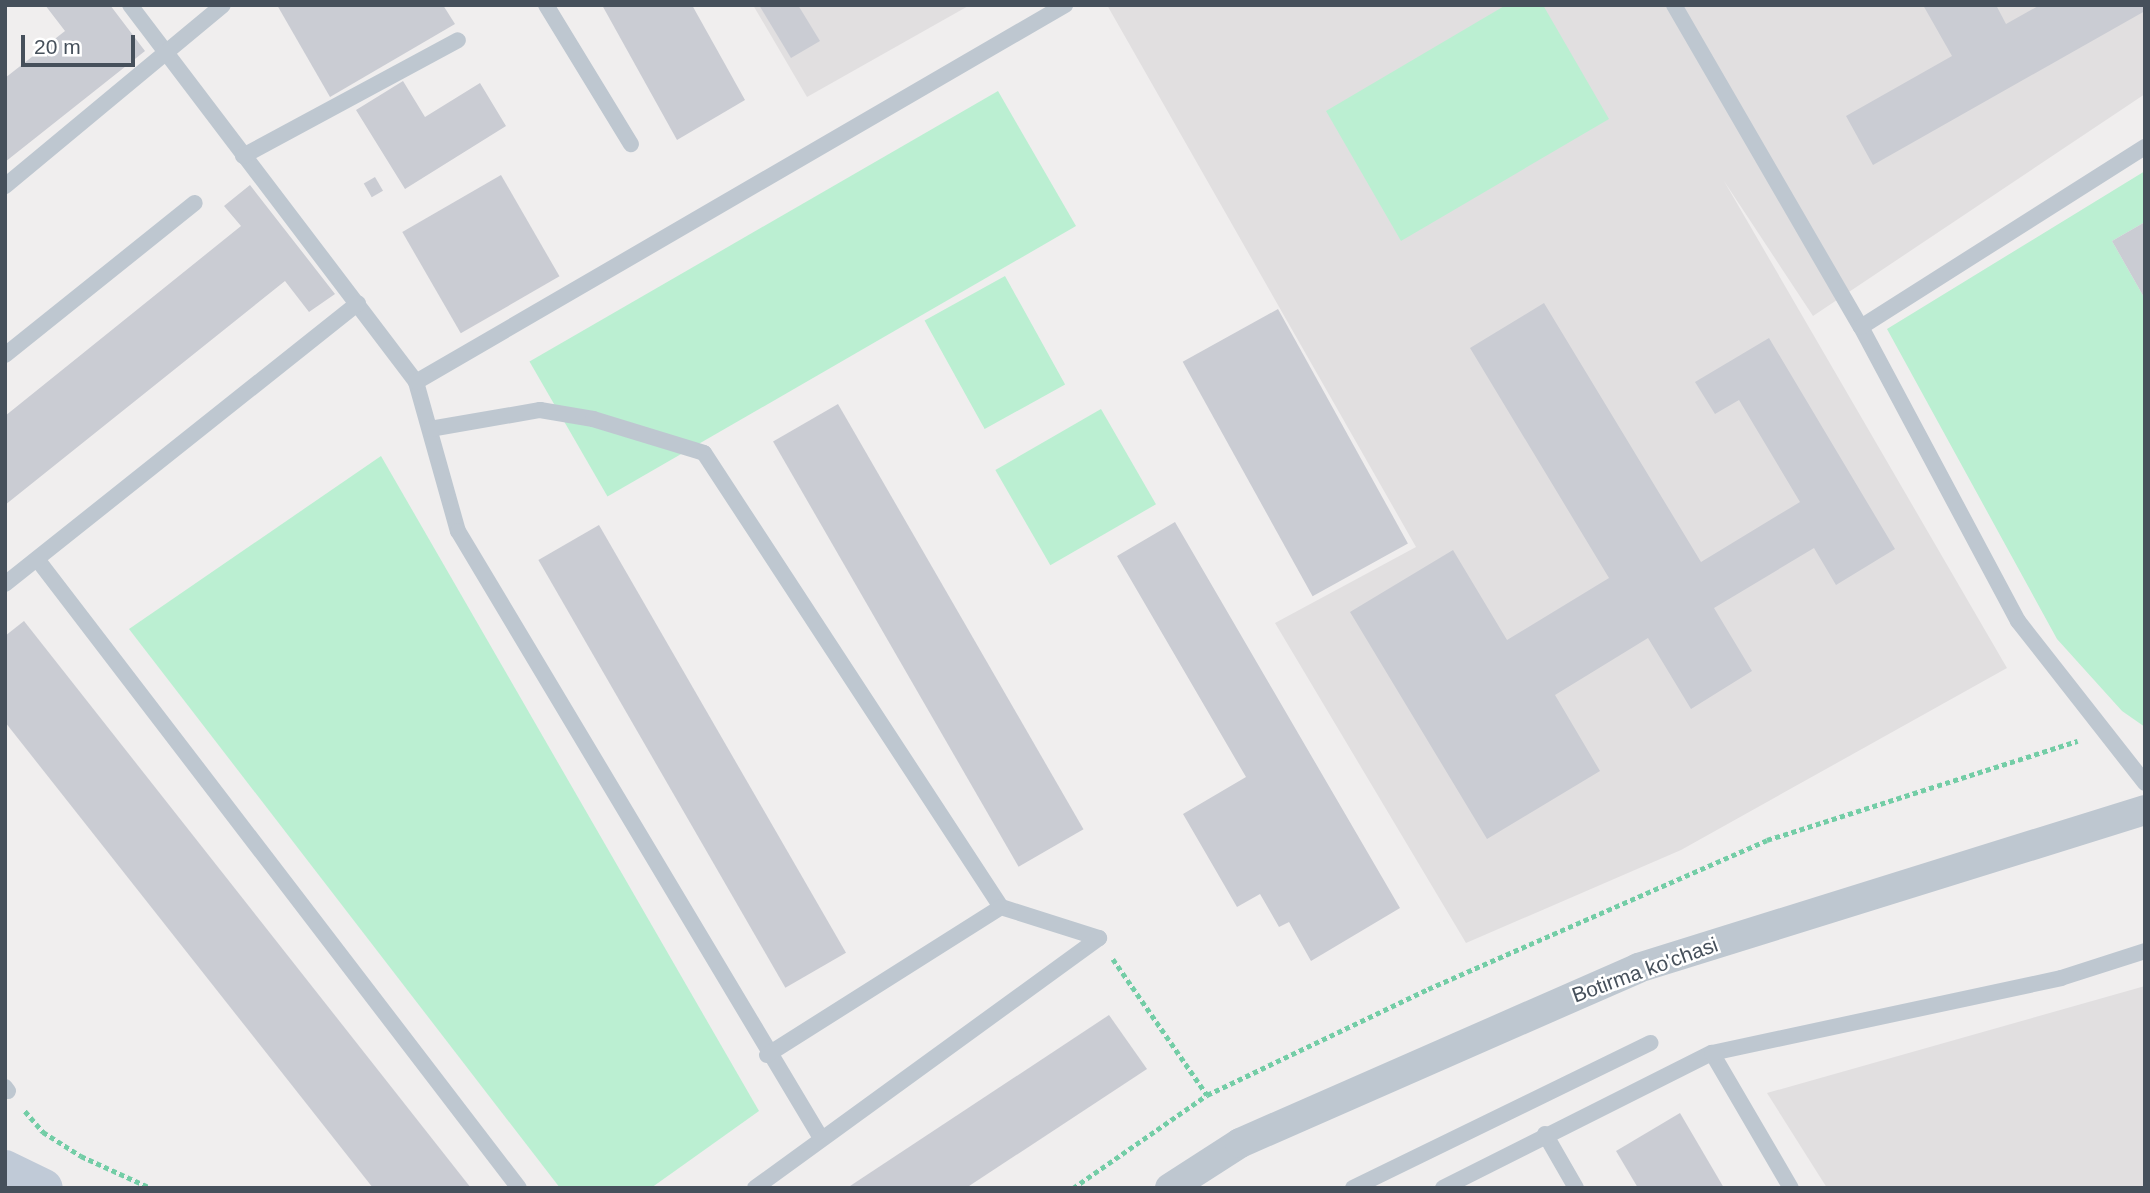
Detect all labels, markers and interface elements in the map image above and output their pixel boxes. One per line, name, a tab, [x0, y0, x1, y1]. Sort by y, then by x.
scale bar	[24, 21, 138, 65]
text: 20 m	[34, 35, 81, 58]
street label: Botirma ko'chasi	[1569, 932, 1721, 1008]

